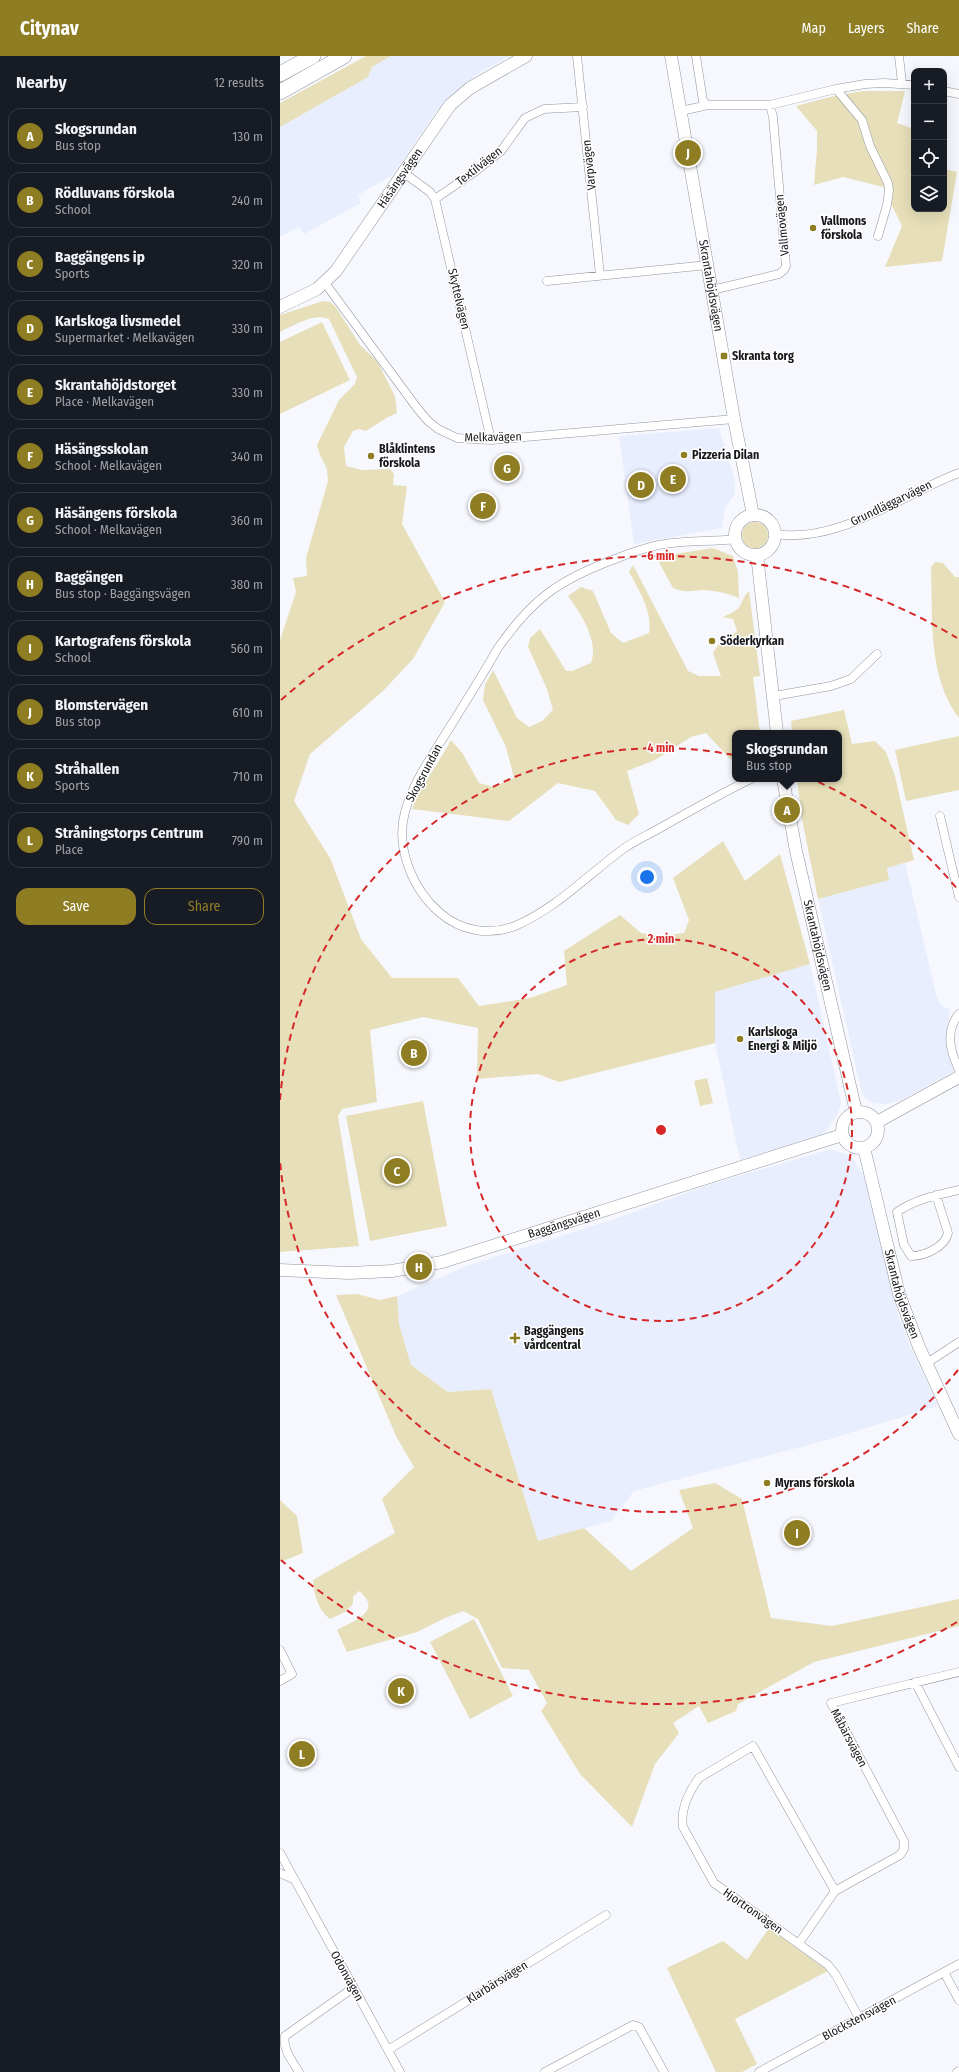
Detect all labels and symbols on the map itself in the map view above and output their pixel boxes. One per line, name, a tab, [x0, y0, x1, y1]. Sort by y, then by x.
pin: J	[675, 138, 701, 168]
street label: Varpvägen	[579, 139, 599, 191]
street label: Textilvägen	[453, 144, 505, 188]
street label: Häsängsvägen	[374, 145, 425, 211]
street label: Vallmovägen	[772, 194, 792, 256]
place label: Vallmons förskola	[820, 214, 867, 242]
marker: Vallmons förskola	[808, 223, 818, 233]
street label: Skrantahöjdsvägen	[696, 239, 726, 333]
street label: Skyttelvägen	[445, 267, 473, 331]
place label: Skranta torg	[732, 349, 794, 363]
marker: Skranta torg	[719, 351, 729, 361]
street label: Melkavägen	[464, 430, 522, 444]
place label: Blåklintens förskola	[379, 442, 436, 470]
place label: Pizzeria Dilan	[692, 448, 759, 462]
marker: Pizzeria Dilan	[679, 450, 689, 460]
marker: Blåklintens förskola	[366, 451, 376, 461]
pin: G	[494, 453, 520, 483]
pin: E	[660, 464, 686, 494]
pin: D	[628, 470, 654, 500]
street label: Grundläggarvägen	[848, 477, 934, 529]
pin: F	[470, 491, 496, 521]
text: 6 min	[647, 549, 675, 563]
place label: Söderkyrkan	[720, 634, 784, 648]
marker: Söderkyrkan	[707, 636, 717, 646]
text: 4 min	[647, 741, 675, 755]
street label: Skogsrundan	[403, 742, 445, 804]
pin: A	[774, 795, 800, 825]
your location	[637, 867, 657, 887]
street label: Skrantahöjdsvägen	[800, 898, 835, 992]
text: 2 min	[647, 932, 674, 946]
place label: Karlskoga Energi & Miljö	[748, 1025, 818, 1053]
marker: Karlskoga Energi & Miljö	[735, 1034, 745, 1044]
pin: B	[401, 1038, 427, 1068]
centre of rings	[654, 1123, 668, 1137]
pin: C	[384, 1156, 410, 1186]
street label: Baggängsvägen	[526, 1205, 602, 1241]
street label: Skrantahöjdsvägen	[882, 1248, 922, 1341]
pin: H	[406, 1252, 432, 1282]
place label: Baggängens vårdcentral	[523, 1324, 585, 1352]
marker: Baggängens vårdcentral	[509, 1332, 521, 1344]
place label: Myrans förskola	[775, 1476, 855, 1490]
marker: Myrans förskola	[762, 1478, 772, 1488]
pin: I	[784, 1518, 810, 1548]
pin: K	[388, 1676, 414, 1706]
street label: Måbärsvägen	[828, 1706, 870, 1770]
pin: L	[289, 1739, 315, 1769]
street label: Hjortronvägen	[720, 1885, 786, 1937]
street label: Odonvägen	[328, 1948, 366, 2004]
street label: Klarbärsvägen	[464, 1958, 530, 2006]
street label: Blockstensvägen	[820, 1993, 898, 2043]

